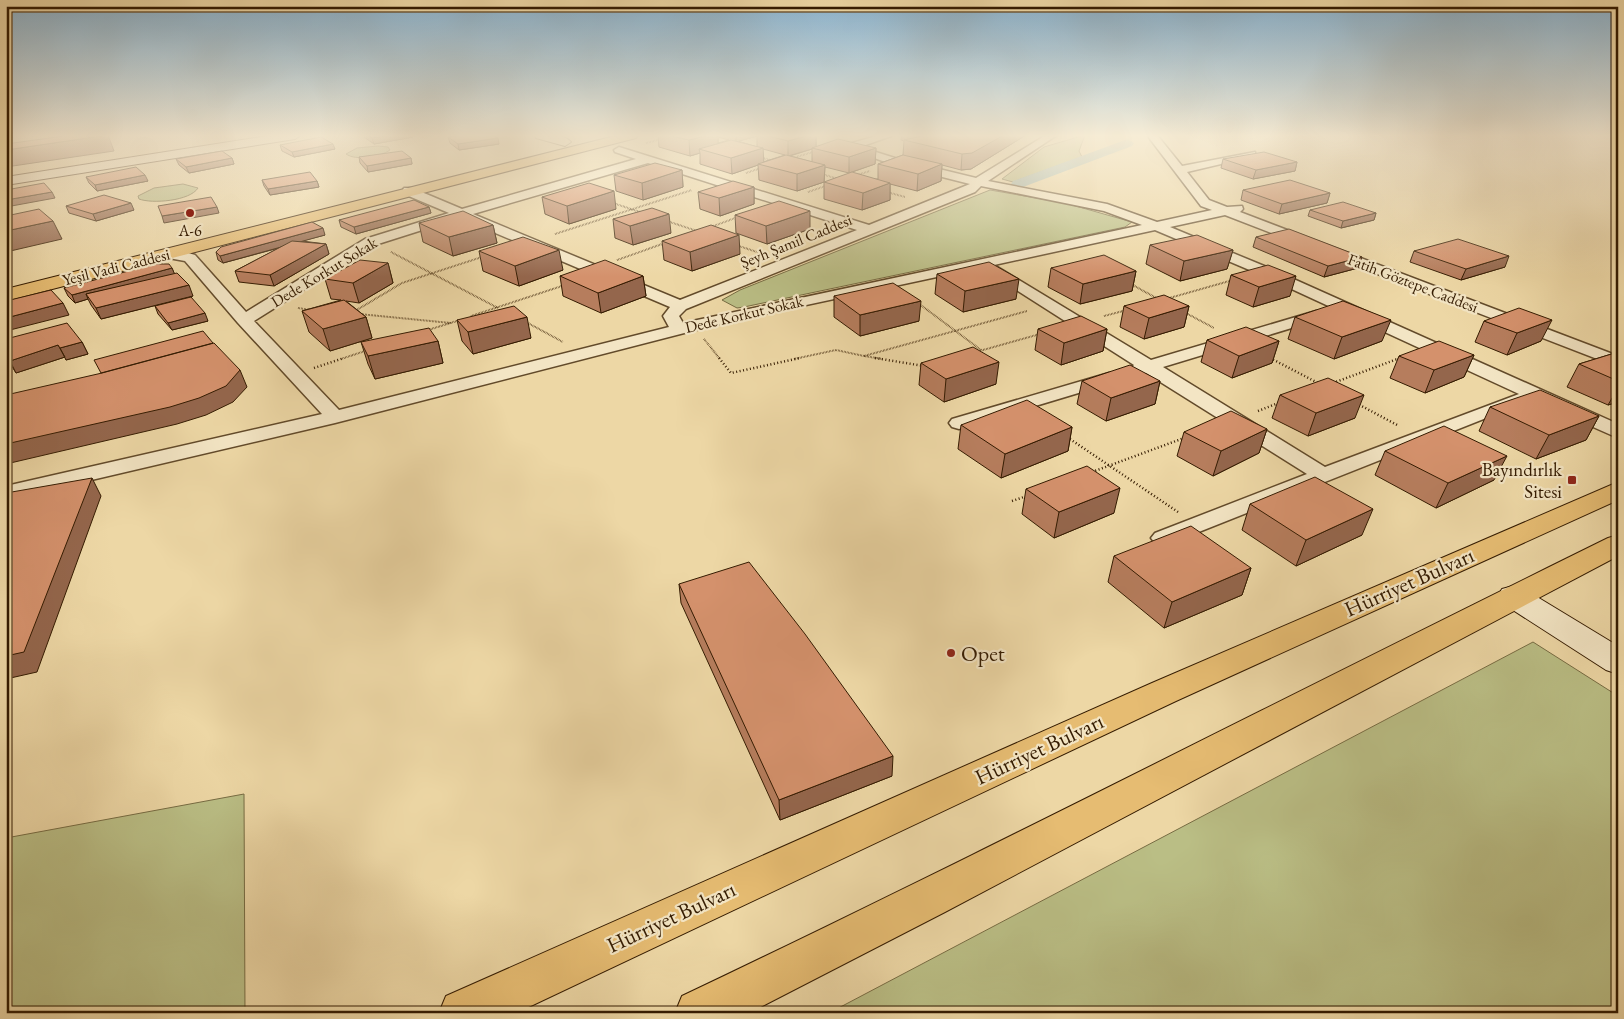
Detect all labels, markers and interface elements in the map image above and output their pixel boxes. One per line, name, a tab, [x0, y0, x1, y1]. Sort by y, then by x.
marker: A-6	[184, 207, 196, 219]
street label: Şeyh Şamil Caddesi	[737, 209, 855, 273]
place label: A-6	[177, 220, 202, 241]
street label: Dede Korkut Sokak	[267, 232, 381, 312]
street label: Yeşil Vadi Caddesi	[60, 243, 172, 290]
street label: Fatih Göztepe Caddesi	[1345, 248, 1481, 318]
street label: Dede Korkut Sokak	[683, 290, 806, 338]
place label: Bayındırlık Sitesi	[1482, 457, 1563, 504]
marker: Bayındırlık Sitesi	[1566, 474, 1578, 486]
street label: Hürriyet Bulvarı	[1340, 540, 1478, 624]
place label: Opet	[961, 639, 1005, 668]
marker: Opet	[945, 647, 957, 659]
street label: Hürriyet Bulvarı	[970, 706, 1108, 792]
street label: Hürriyet Bulvarı	[602, 874, 740, 960]

